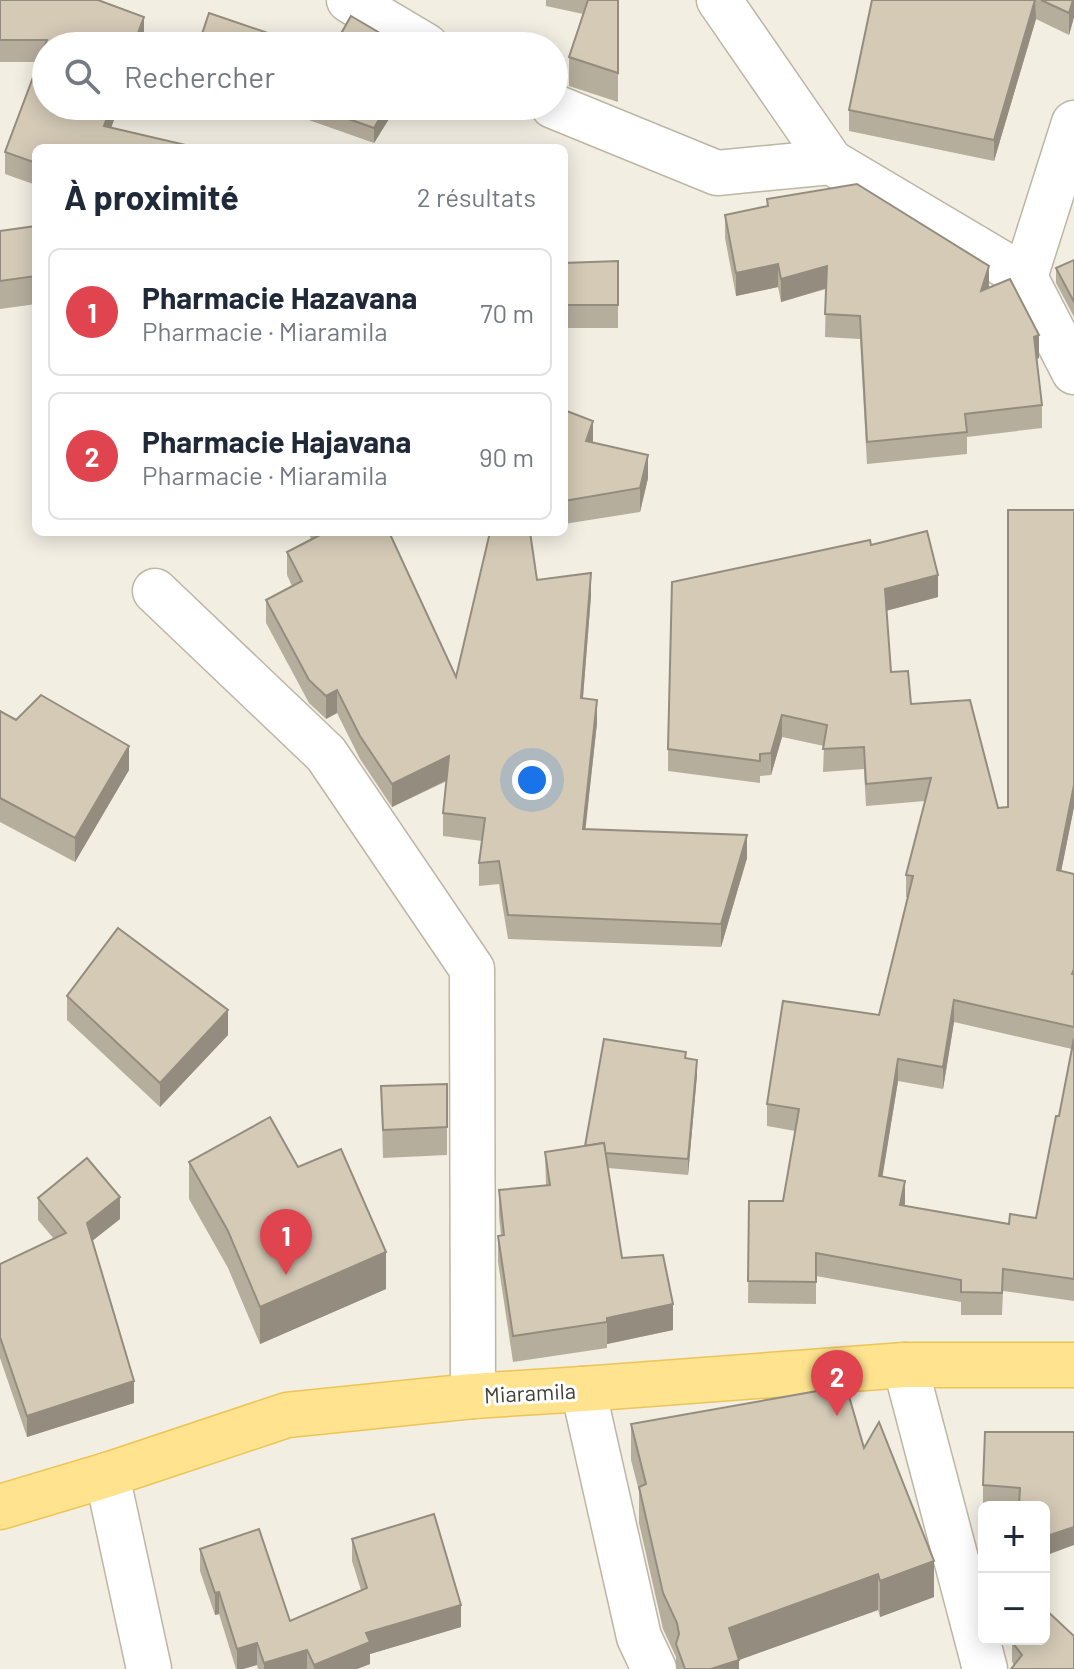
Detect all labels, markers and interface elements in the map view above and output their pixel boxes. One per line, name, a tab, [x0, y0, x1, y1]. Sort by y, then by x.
search box	[32, 32, 568, 120]
icon: search	[60, 54, 104, 98]
text: Rechercher	[124, 58, 275, 94]
text: À proximité	[64, 176, 239, 217]
text: 2 résultats	[417, 181, 536, 212]
text: Pharmacie Hazavana	[142, 279, 417, 315]
text: 1	[87, 297, 97, 328]
text: 70 m	[480, 297, 534, 328]
text: Pharmacie · Miaramila	[142, 315, 387, 346]
text: Pharmacie Hajavana	[142, 423, 411, 459]
text: 2	[85, 441, 99, 472]
text: 90 m	[479, 441, 534, 472]
text: Pharmacie · Miaramila	[142, 459, 387, 490]
your location	[512, 760, 552, 800]
pin: 1	[260, 1209, 312, 1275]
pin: 2	[811, 1350, 863, 1416]
street label: Miaramila	[483, 1377, 577, 1407]
map controls	[978, 1501, 1050, 1645]
button: +	[978, 1501, 1050, 1573]
button: −	[978, 1573, 1050, 1645]

